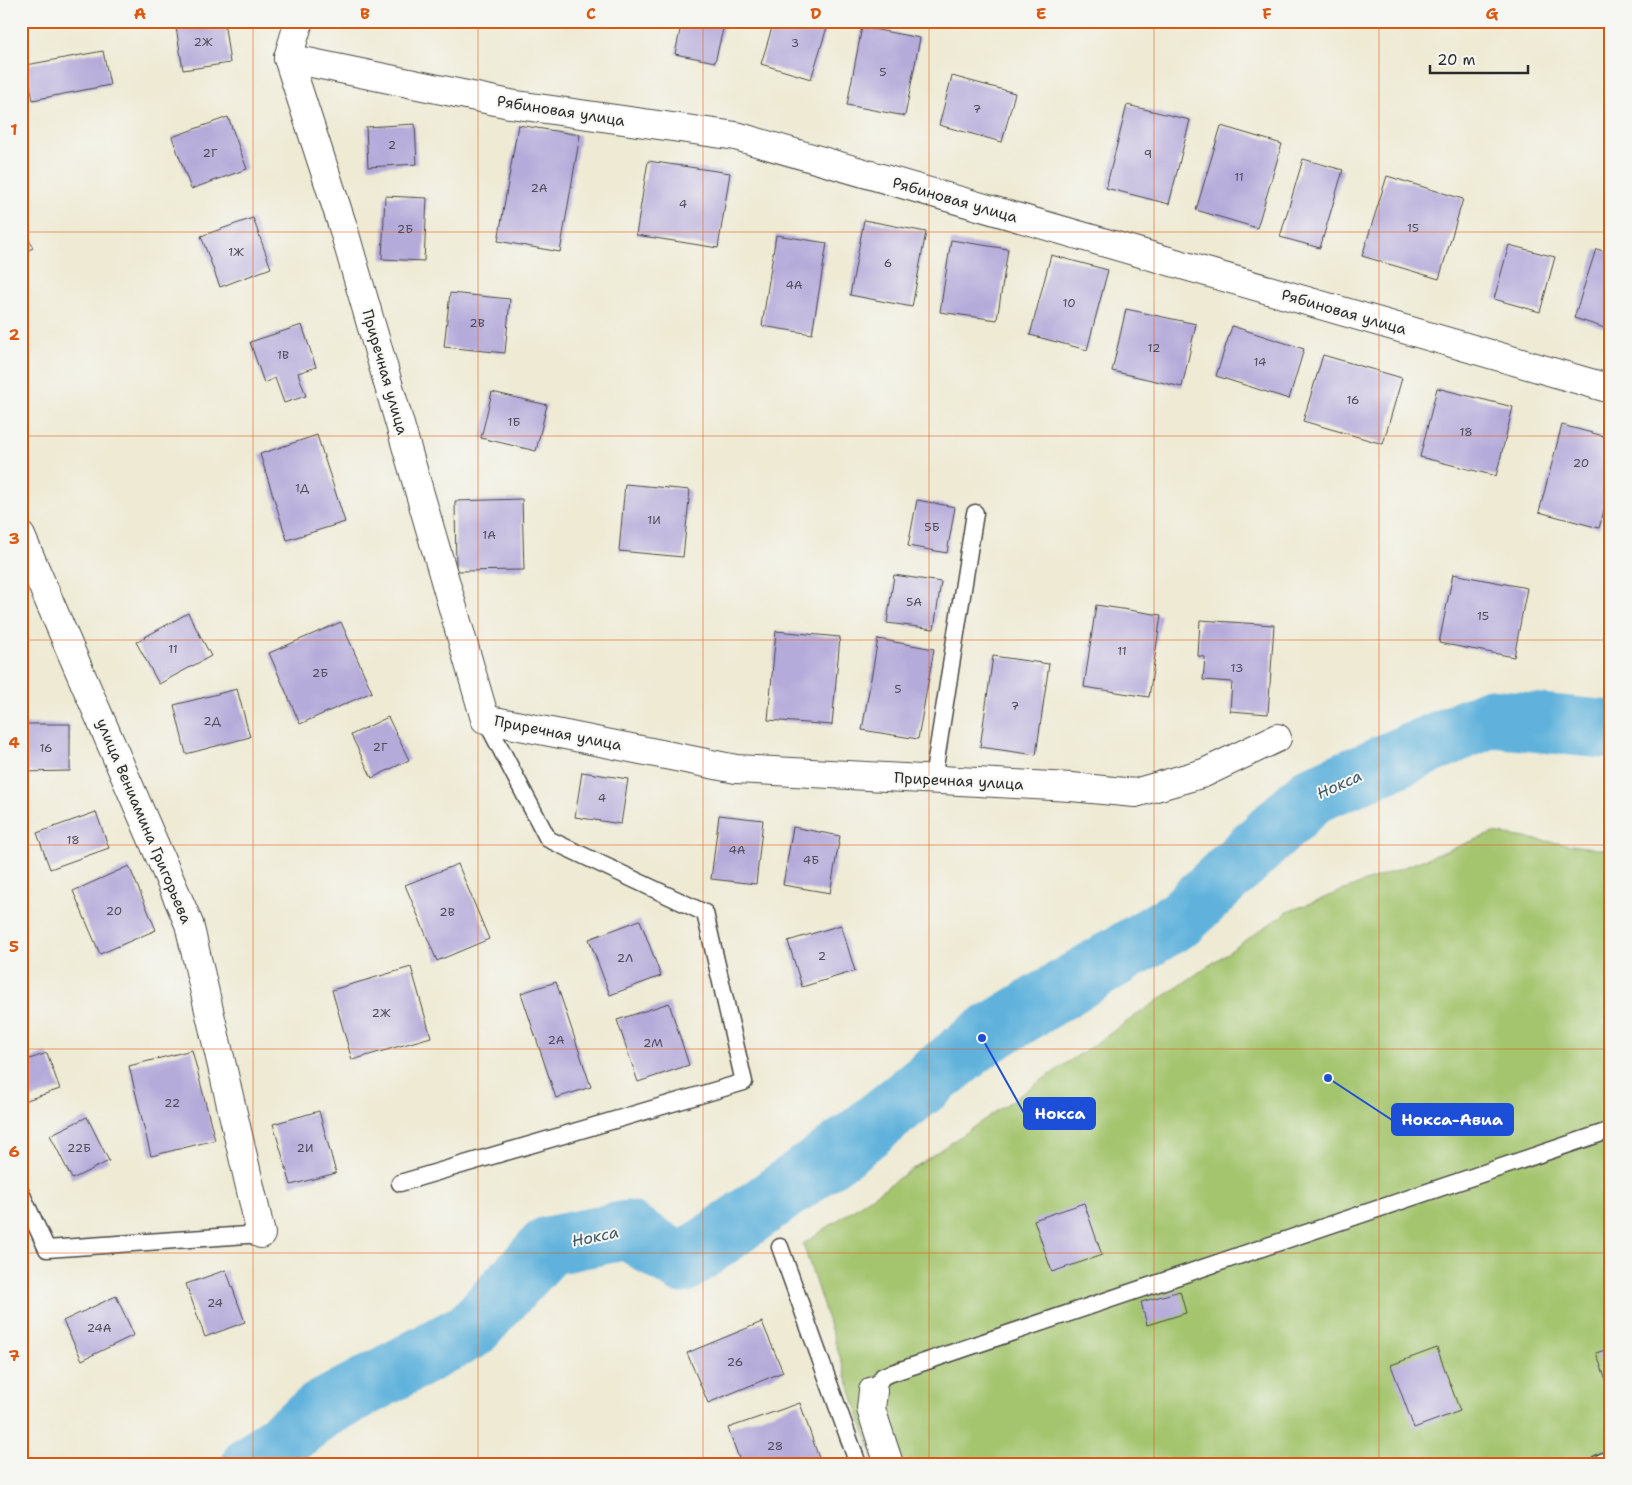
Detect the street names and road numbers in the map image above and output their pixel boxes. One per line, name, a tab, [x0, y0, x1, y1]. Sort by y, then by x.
street label: Рябиновая улица	[496, 91, 627, 131]
street label: Рябиновая улица	[890, 173, 1021, 228]
street label: Рябиновая улица	[1279, 285, 1410, 340]
street label: Приречная улица	[358, 307, 413, 438]
street label: Приречная улица	[493, 711, 624, 755]
street label: улица Вениамина Григорьева	[92, 715, 197, 927]
street label: Приречная улица	[894, 768, 1025, 794]

